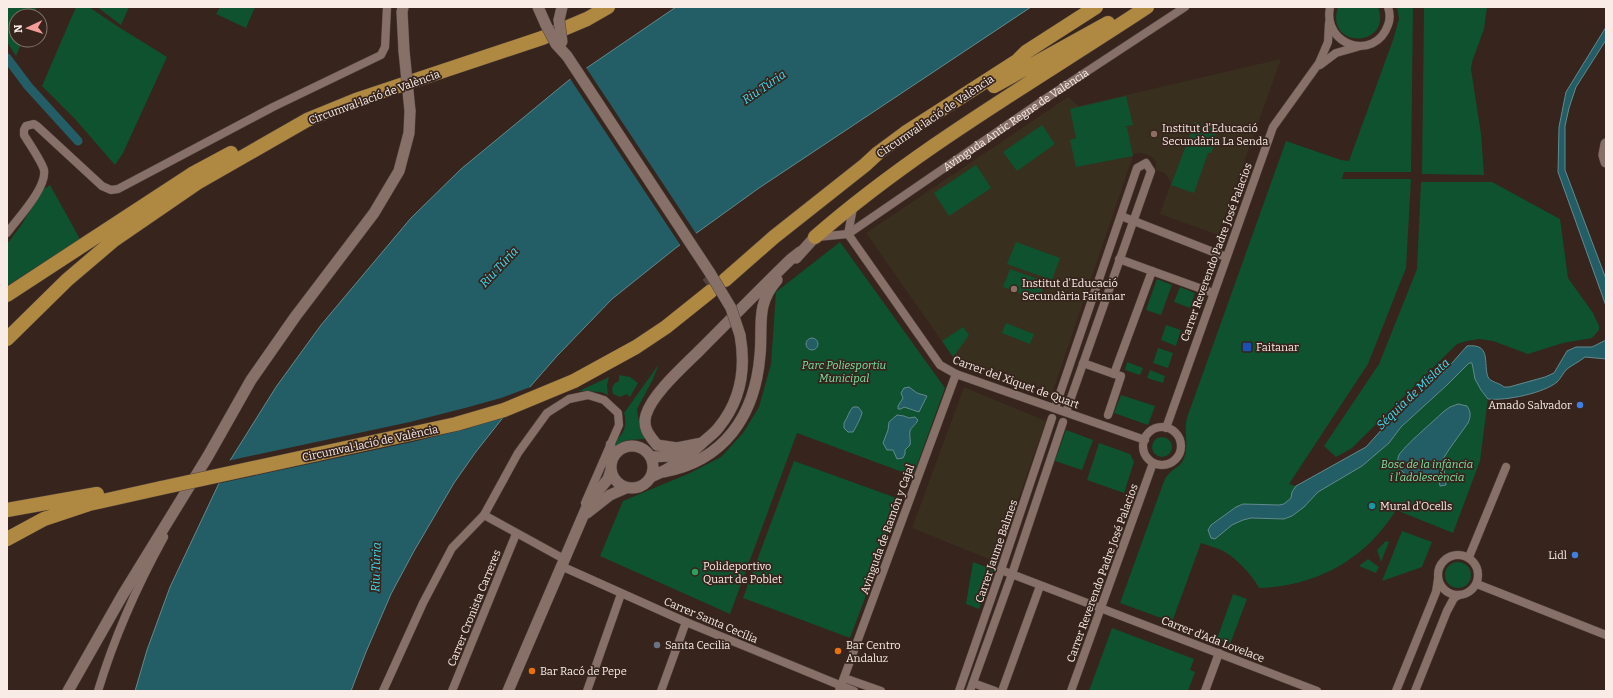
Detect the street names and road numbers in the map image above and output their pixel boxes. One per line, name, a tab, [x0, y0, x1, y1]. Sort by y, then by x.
street label: Avinguda Antic Regne de València	[941, 66, 1091, 174]
street label: Circumval·lació de València	[307, 68, 442, 127]
street label: Circumval·lació de València	[874, 72, 996, 161]
street label: Carrer Reverendo Padre José Palacios	[1178, 161, 1255, 343]
street label: Carrer del Xiquet de Quart	[951, 353, 1081, 411]
street label: Circumval·lació de València	[301, 423, 439, 464]
street label: Avinguda de Ramón y Cajal	[858, 462, 917, 596]
street label: Carrer Reverendo Padre José Palacios	[1064, 482, 1141, 664]
street label: Carrer Jaume Balmes	[973, 498, 1020, 604]
street label: Carrer Cronista Carreres	[445, 548, 504, 668]
street label: Carrer Santa Cecília	[662, 595, 760, 646]
street label: Carrer d'Ada Lovelace	[1159, 614, 1266, 665]

